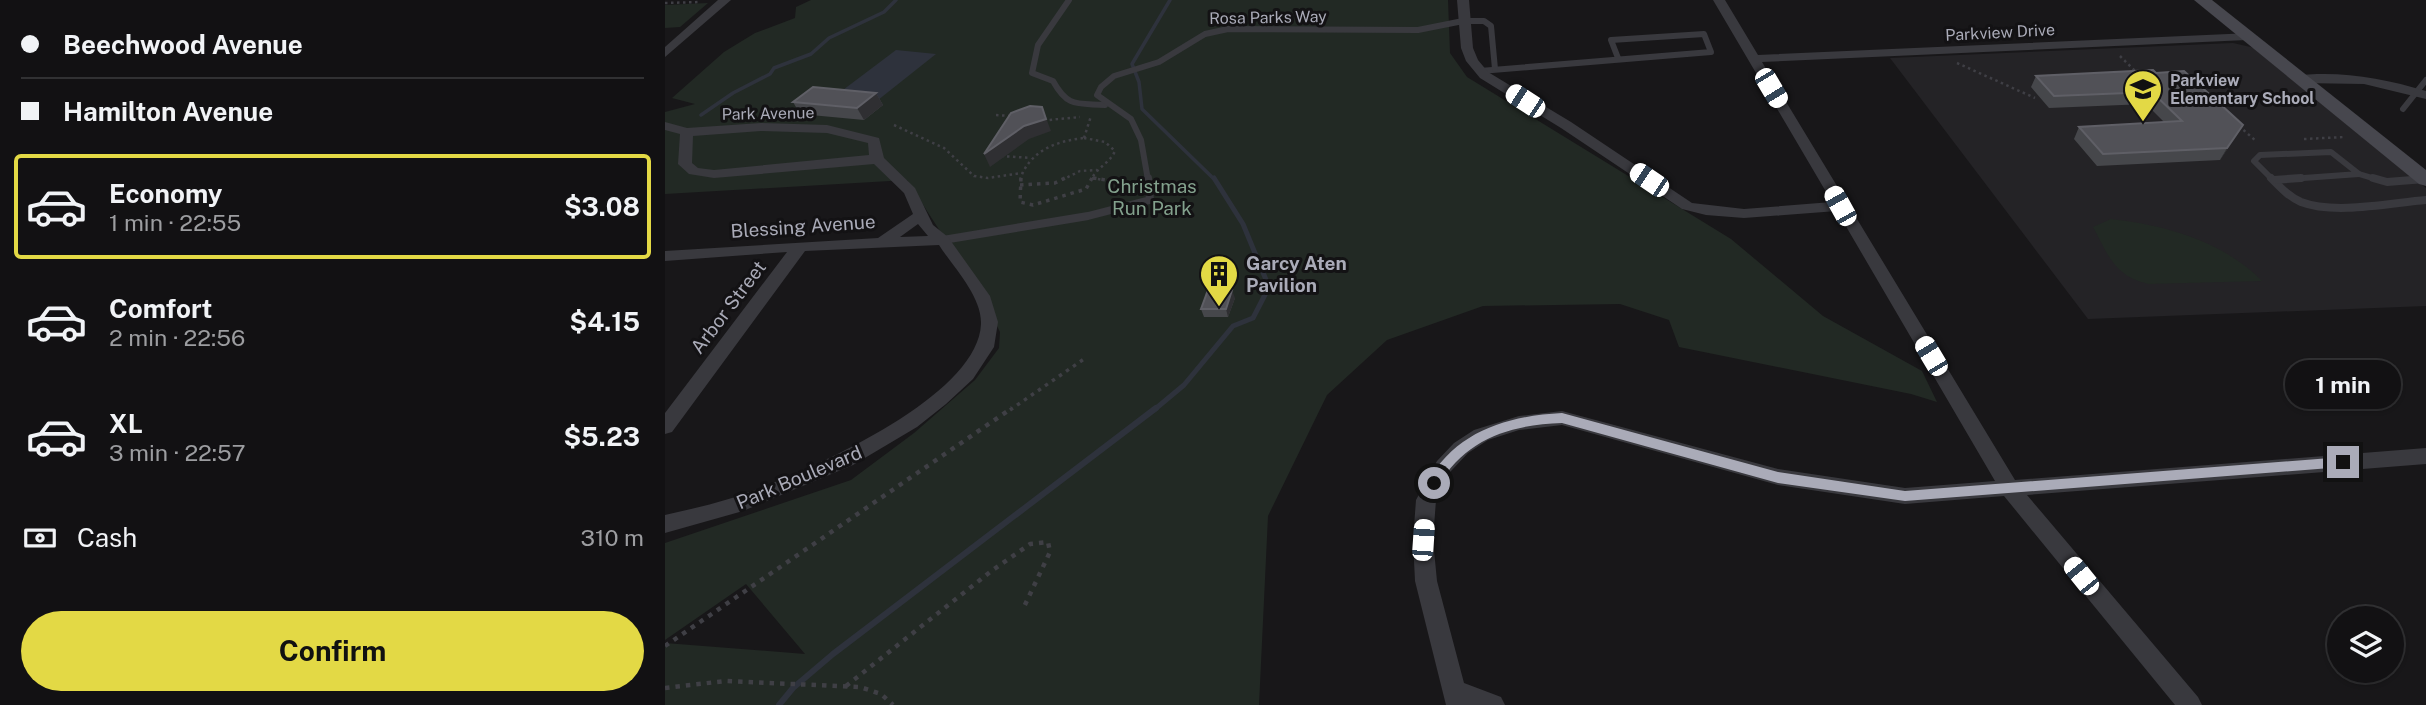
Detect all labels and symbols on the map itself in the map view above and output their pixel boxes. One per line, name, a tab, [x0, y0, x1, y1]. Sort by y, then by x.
street label: Rosa Parks Way	[1209, 7, 1327, 28]
street label: Parkview Drive	[1945, 20, 2055, 45]
car	[1752, 65, 1791, 111]
school or university icon: Parkview Elementary School	[2122, 68, 2164, 123]
place label: Parkview Elementary School	[2170, 71, 2315, 108]
car	[1502, 81, 1549, 121]
street label: Park Avenue	[721, 103, 815, 124]
car	[1626, 160, 1673, 200]
park label: Christmas Run Park	[1107, 175, 1197, 219]
car	[1821, 183, 1860, 229]
street label: Blessing Avenue	[730, 210, 876, 242]
place label: Garcy Aten Pavilion	[1246, 252, 1347, 296]
building icon: Garcy Aten Pavilion	[1198, 253, 1240, 308]
street label: Arbor Street	[686, 256, 770, 358]
car	[1912, 333, 1951, 379]
callout: 1 min	[2285, 360, 2401, 410]
street label: Park Boulevard	[733, 441, 865, 513]
route end	[2327, 446, 2359, 478]
route start	[1418, 467, 1450, 499]
car	[1412, 518, 1435, 562]
car	[2060, 553, 2103, 599]

